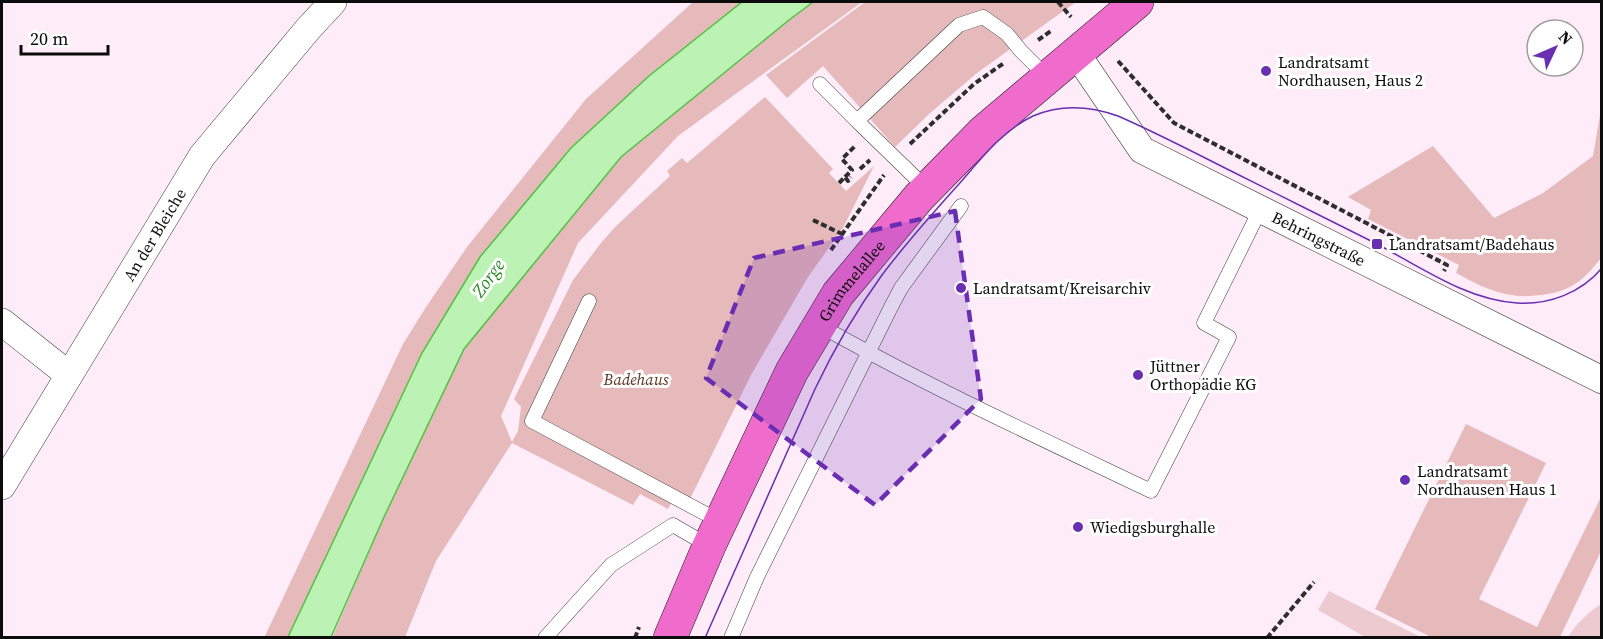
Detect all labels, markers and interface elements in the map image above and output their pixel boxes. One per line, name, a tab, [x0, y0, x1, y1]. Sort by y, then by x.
scale bar	[21, 18, 108, 56]
north arrow	[1525, 18, 1585, 78]
text: 20 m	[30, 26, 68, 51]
text: N	[1554, 26, 1578, 50]
place label: Landratsamt Nordhausen, Haus 2	[1278, 51, 1423, 91]
marker: Landratsamt Nordhausen, Haus 2	[1259, 64, 1273, 78]
street label: An der Bleiche	[118, 184, 191, 285]
street label: Behringstraße	[1268, 206, 1369, 271]
place label: Landratsamt/Badehaus	[1389, 233, 1554, 255]
street label: Grimmelallee	[813, 235, 890, 326]
marker: Landratsamt/Badehaus	[1370, 237, 1384, 251]
water label: Zorge	[465, 253, 511, 303]
place label: Landratsamt/Kreisarchiv	[973, 277, 1151, 299]
marker: Landratsamt/Kreisarchiv	[954, 281, 968, 295]
place label: Jüttner Orthopädie KG	[1149, 355, 1256, 395]
park label: Badehaus	[603, 368, 669, 390]
marker: Jüttner Orthopädie KG	[1131, 368, 1145, 382]
place label: Landratsamt Nordhausen Haus 1	[1417, 460, 1557, 500]
marker: Landratsamt Nordhausen Haus 1	[1398, 473, 1412, 487]
place label: Wiedigsburghalle	[1090, 516, 1216, 538]
marker: Wiedigsburghalle	[1071, 520, 1085, 534]

